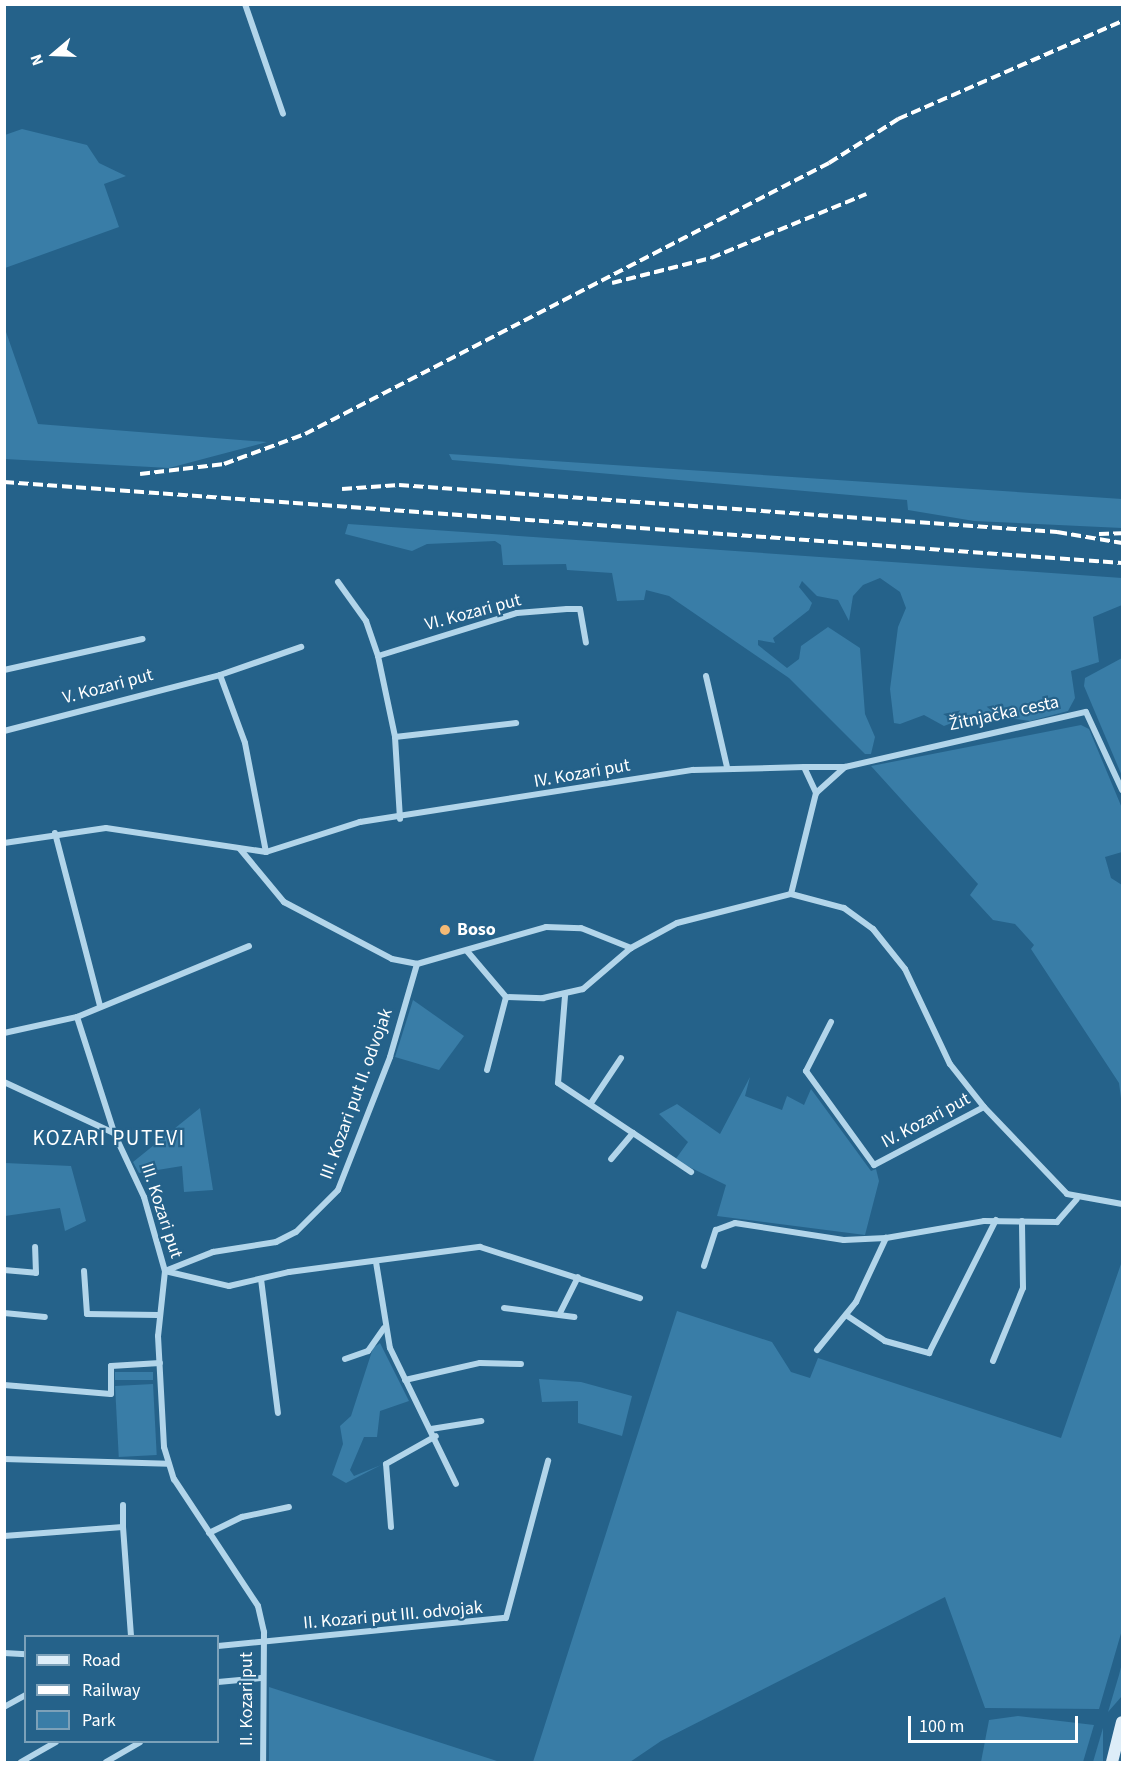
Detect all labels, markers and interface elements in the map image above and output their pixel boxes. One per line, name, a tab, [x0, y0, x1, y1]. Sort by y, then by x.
north arrow	[24, 24, 84, 84]
text: N	[25, 51, 49, 68]
street label: VI. Kozari put	[423, 590, 523, 636]
street label: V. Kozari put	[60, 665, 156, 709]
street label: Žitnjačka cesta	[947, 692, 1061, 736]
street label: IV. Kozari put	[532, 755, 632, 793]
place label: Boso	[457, 919, 496, 941]
marker: Boso	[438, 923, 452, 937]
street label: III. Kozari put II. odvojak	[316, 1006, 398, 1182]
street label: IV. Kozari put	[878, 1089, 974, 1153]
district label: KOZARI PUTEVI	[32, 1125, 186, 1151]
street label: III. Kozari put	[135, 1161, 187, 1261]
street label: II. Kozari put III. odvojak	[302, 1597, 484, 1635]
legend	[24, 1635, 219, 1743]
text: Road	[82, 1648, 121, 1673]
street label: II. Kozari put	[236, 1652, 258, 1746]
text: Railway	[82, 1678, 141, 1703]
scale bar	[911, 1704, 1080, 1742]
text: Park	[82, 1708, 116, 1733]
text: 100 m	[919, 1714, 964, 1739]

